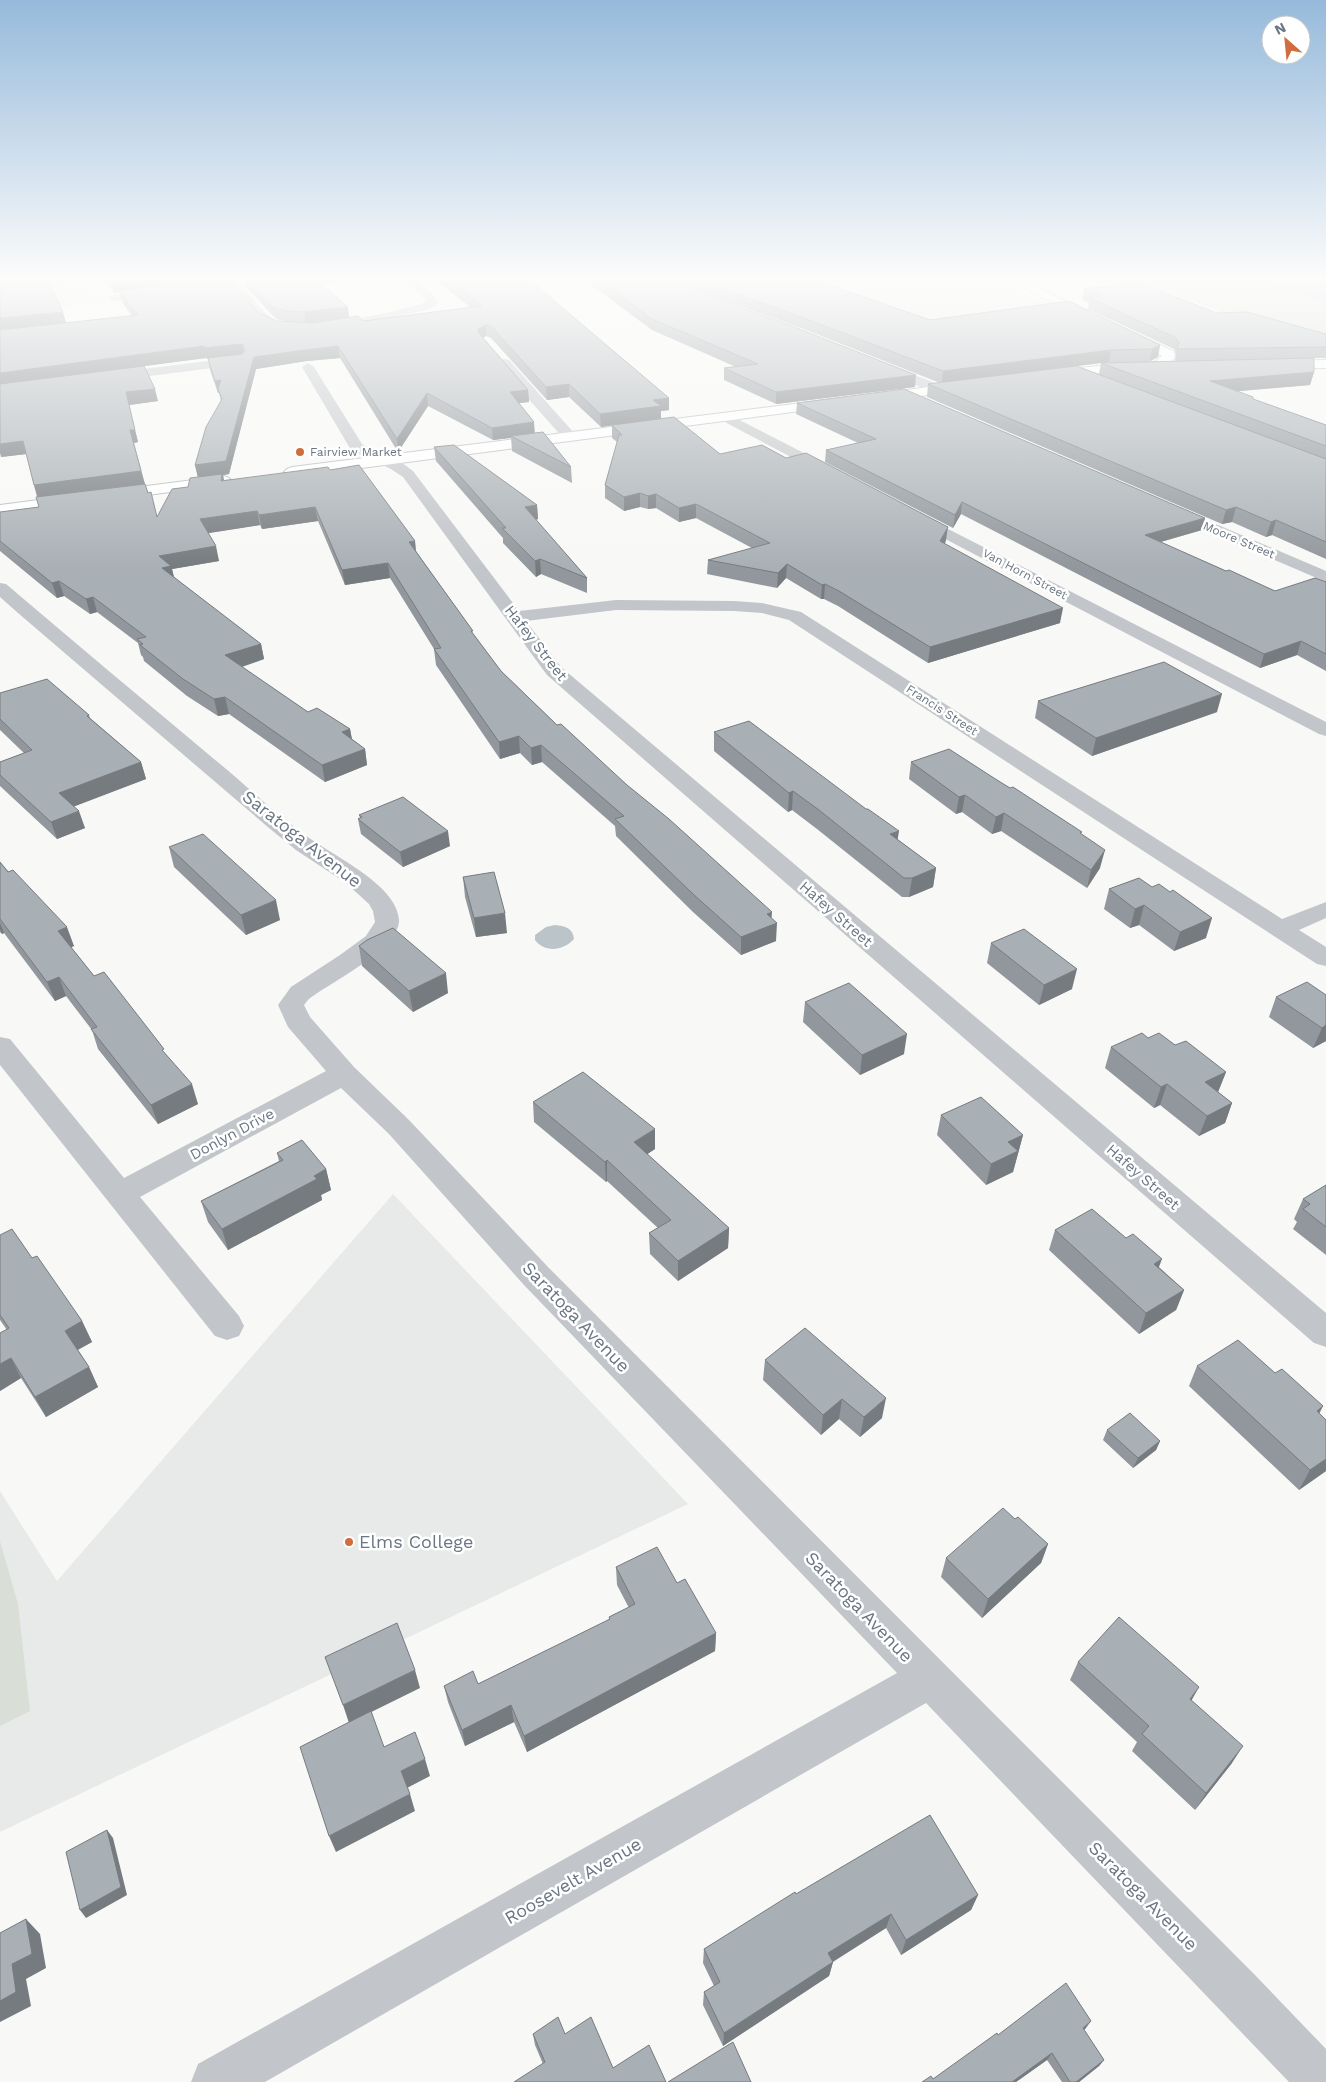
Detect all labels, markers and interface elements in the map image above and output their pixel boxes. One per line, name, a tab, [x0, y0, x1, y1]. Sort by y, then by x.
north arrow	[1261, 15, 1311, 65]
text: N	[1272, 19, 1288, 38]
place label: Fairview Market	[310, 445, 402, 459]
marker: Fairview Market	[294, 446, 306, 458]
street label: Moore Street	[1201, 519, 1277, 561]
street label: Van Horn Street	[980, 546, 1070, 602]
street label: Hafey Street	[501, 602, 572, 685]
street label: Francis Street	[904, 682, 980, 738]
street label: Saratoga Avenue	[239, 786, 366, 892]
street label: Hafey Street	[796, 877, 877, 951]
street label: Donlyn Drive	[187, 1104, 277, 1164]
street label: Hafey Street	[1103, 1140, 1184, 1214]
street label: Saratoga Avenue	[518, 1257, 634, 1376]
place label: Elms College	[359, 1531, 473, 1552]
marker: Elms College	[343, 1536, 355, 1548]
street label: Saratoga Avenue	[801, 1547, 917, 1666]
street label: Roosevelt Avenue	[501, 1833, 645, 1928]
street label: Saratoga Avenue	[1085, 1837, 1202, 1954]

